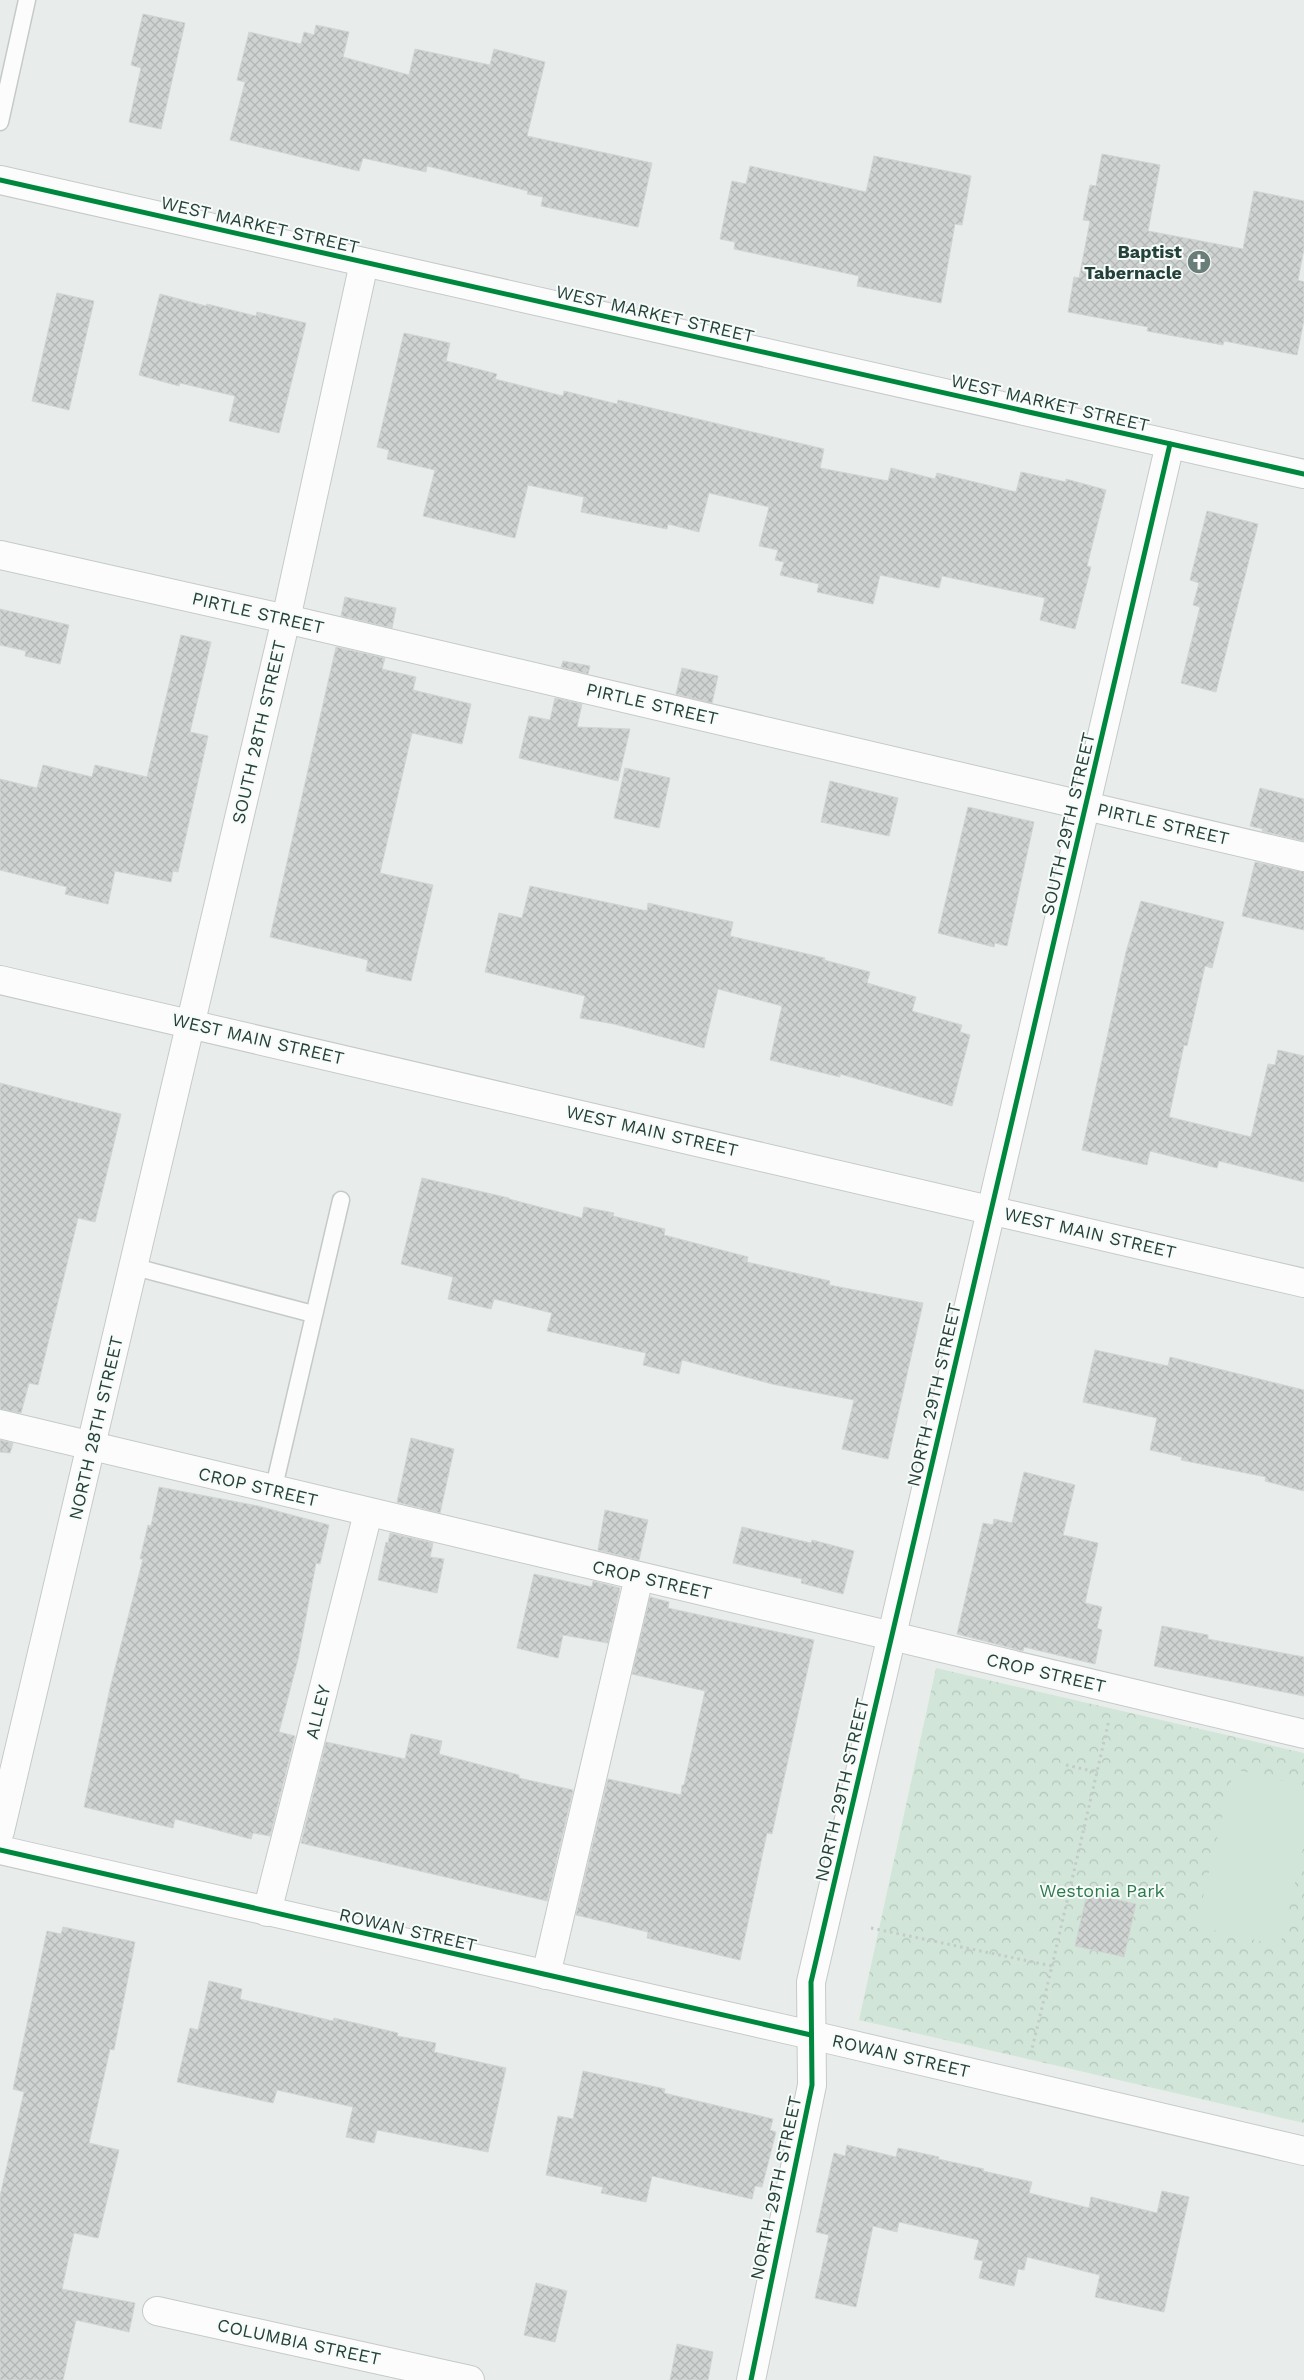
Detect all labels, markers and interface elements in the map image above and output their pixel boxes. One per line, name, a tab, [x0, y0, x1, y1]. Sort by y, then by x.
street label: WEST MARKET STREET	[159, 191, 362, 258]
place label: Baptist Tabernacle	[1084, 241, 1182, 283]
church icon: Baptist Tabernacle	[1186, 249, 1212, 275]
street label: WEST MARKET STREET	[554, 280, 757, 347]
street label: WEST MARKET STREET	[949, 369, 1152, 436]
street label: PIRTLE STREET	[190, 587, 326, 638]
street label: SOUTH 28TH STREET	[227, 638, 290, 826]
street label: PIRTLE STREET	[584, 678, 720, 729]
street label: SOUTH 29TH STREET	[1036, 730, 1099, 917]
street label: PIRTLE STREET	[1095, 798, 1231, 849]
street label: WEST MAIN STREET	[170, 1008, 346, 1069]
street label: WEST MAIN STREET	[564, 1100, 740, 1161]
street label: WEST MAIN STREET	[1002, 1202, 1178, 1263]
street label: NORTH 29TH STREET	[902, 1301, 965, 1489]
street label: NORTH 28TH STREET	[64, 1334, 127, 1522]
street label: CROP STREET	[196, 1463, 320, 1511]
street label: CROP STREET	[590, 1556, 714, 1604]
street label: CROP STREET	[984, 1649, 1108, 1697]
street label: ALLEY	[301, 1682, 335, 1741]
street label: NORTH 29TH STREET	[810, 1696, 873, 1884]
park label: Westonia Park	[1039, 1880, 1165, 1901]
street label: ROWAN STREET	[337, 1903, 479, 1956]
street label: ROWAN STREET	[830, 2029, 972, 2082]
street label: NORTH 29TH STREET	[746, 2094, 805, 2282]
street label: COLUMBIA STREET	[216, 2314, 383, 2369]

